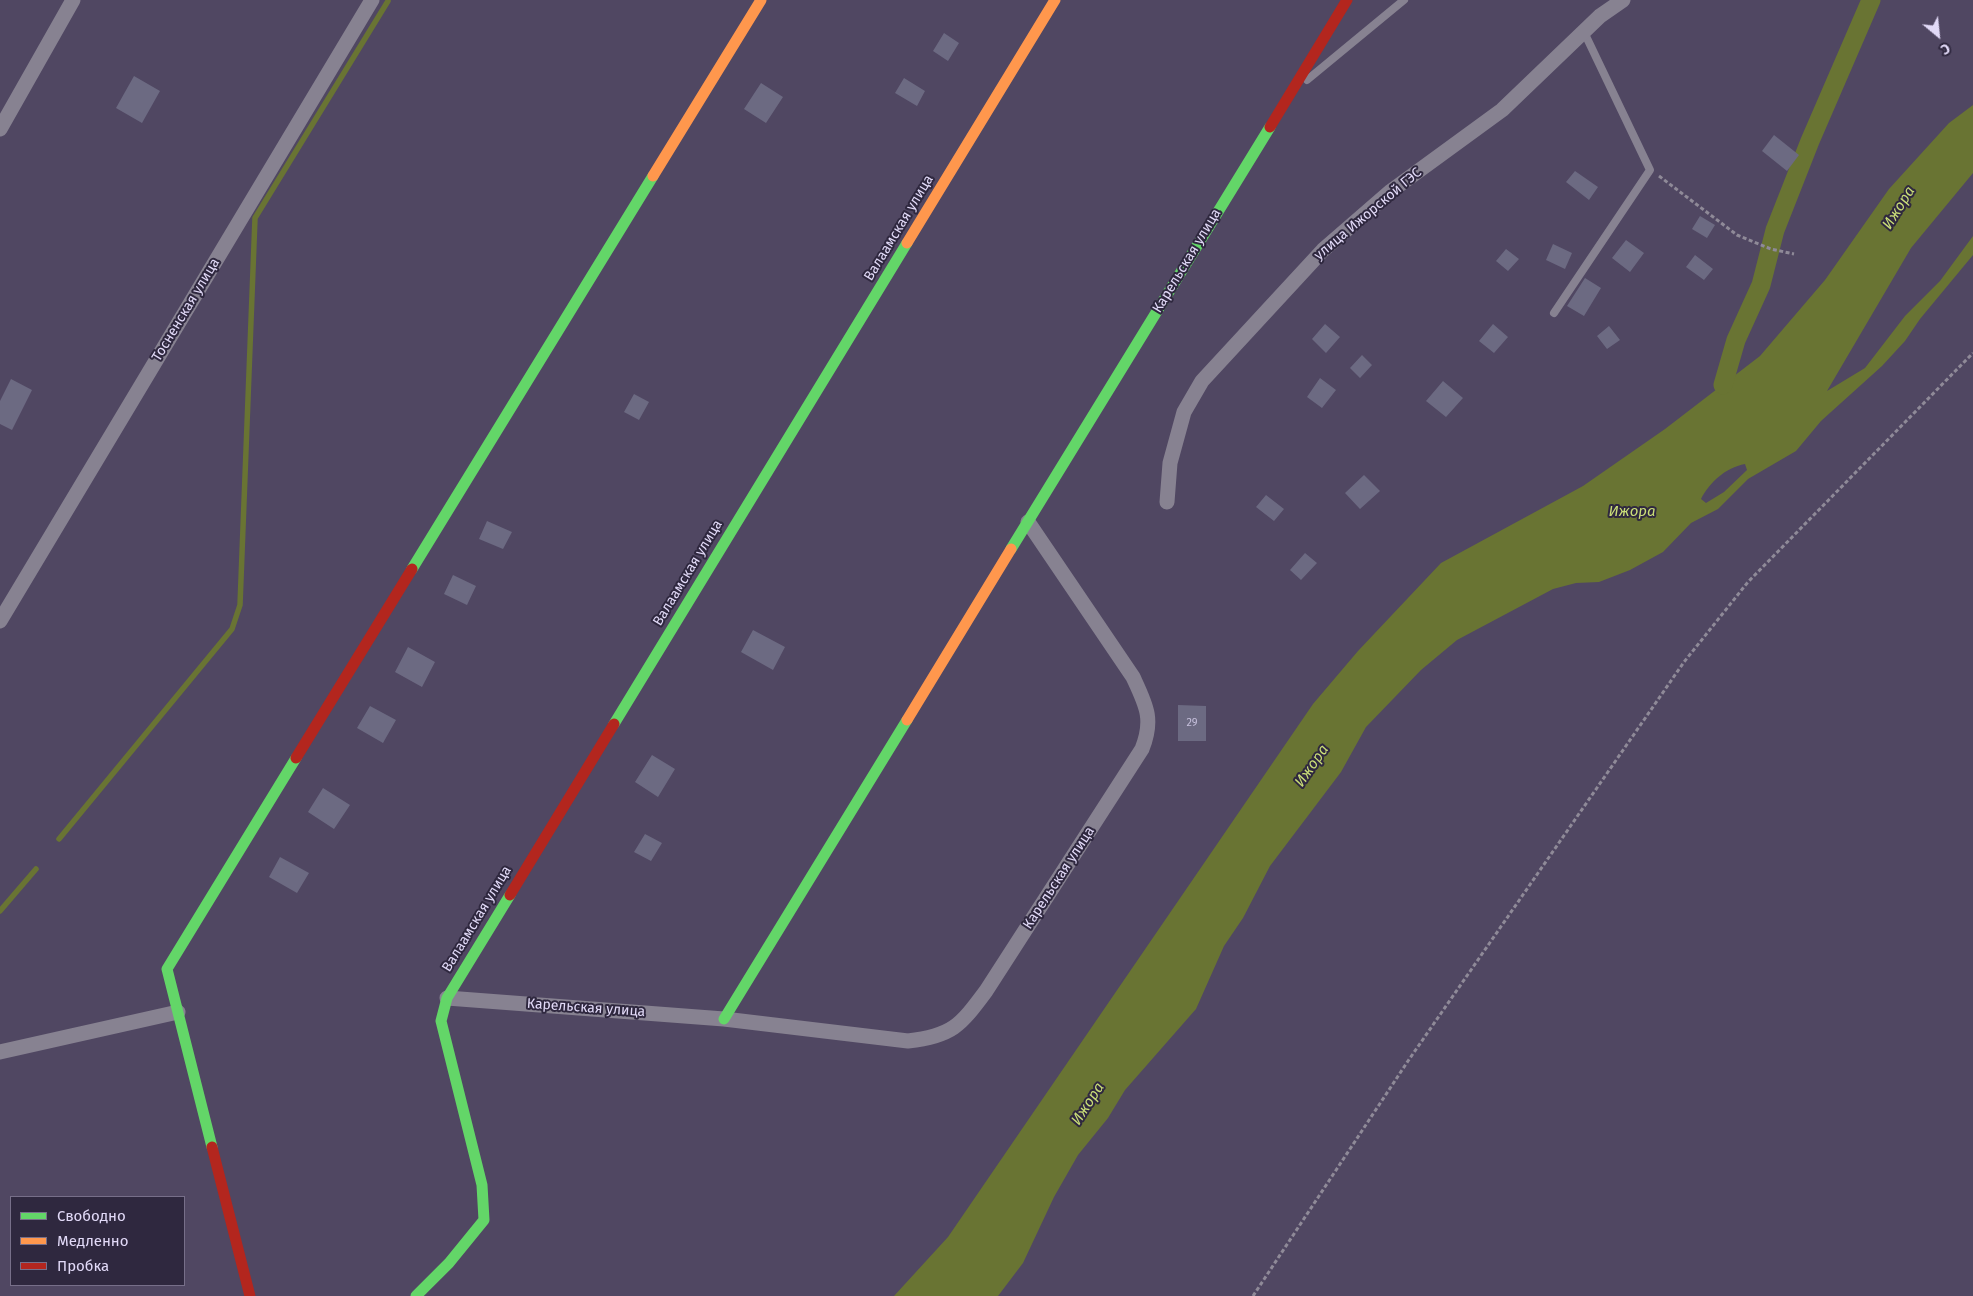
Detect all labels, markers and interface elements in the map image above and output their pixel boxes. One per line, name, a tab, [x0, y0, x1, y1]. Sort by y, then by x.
north arrow	[1913, 10, 1963, 60]
text: С	[1938, 39, 1953, 58]
street label: улица Ижорской ГЭС	[1311, 164, 1425, 264]
street label: Валаамская улица	[861, 172, 937, 284]
water label: Ижора	[1879, 183, 1919, 233]
street label: Карельская улица	[1149, 206, 1225, 316]
street label: Тосненская улица	[149, 255, 223, 365]
water label: Ижора	[1608, 503, 1656, 521]
street label: Валаамская улица	[650, 517, 726, 629]
house number: 29	[1186, 716, 1198, 730]
water label: Ижора	[1291, 742, 1333, 790]
street label: Карельская улица	[1020, 824, 1098, 932]
street label: Валаамская улица	[439, 863, 515, 975]
street label: Карельская улица	[526, 995, 646, 1021]
water label: Ижора	[1068, 1079, 1108, 1129]
legend	[10, 1196, 185, 1286]
text: Свободно	[57, 1207, 126, 1225]
text: Медленно	[57, 1232, 129, 1250]
text: Пробка	[57, 1257, 109, 1275]

